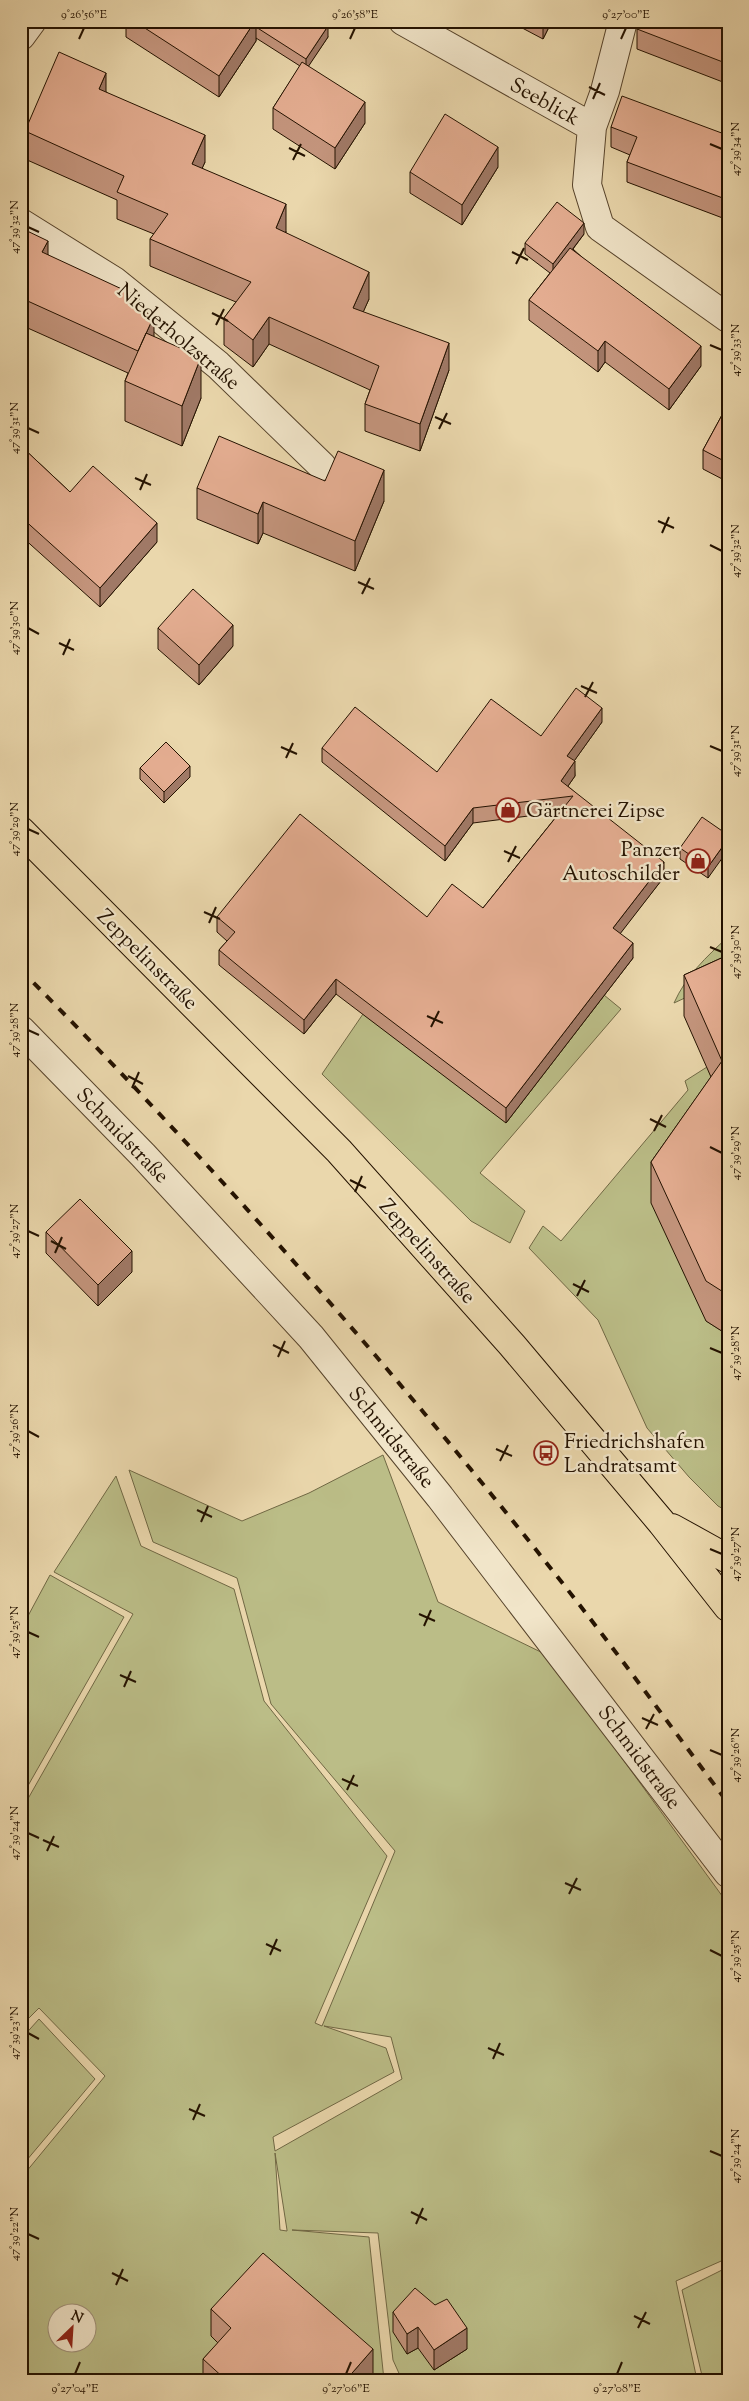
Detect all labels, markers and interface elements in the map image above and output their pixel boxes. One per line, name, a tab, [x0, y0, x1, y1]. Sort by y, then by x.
text: 9°26'56"E	[61, 6, 108, 24]
text: 9°26'58"E	[332, 6, 379, 24]
text: 9°27'00"E	[602, 6, 650, 24]
street label: Seeblick	[504, 71, 585, 135]
text: 47°39'34"N	[727, 122, 745, 176]
text: 47°39'32"N	[6, 200, 24, 254]
street label: Niederholzstraße	[110, 277, 246, 398]
text: 47°39'33"N	[727, 323, 745, 376]
text: 47°39'31"N	[6, 401, 24, 454]
text: 47°39'32"N	[727, 524, 745, 578]
text: 47°39'30"N	[6, 601, 24, 655]
text: 47°39'31"N	[727, 724, 745, 777]
shop icon: Gärtnerei Zipse	[495, 797, 521, 823]
place label: Gärtnerei Zipse	[526, 797, 665, 827]
text: 47°39'29"N	[6, 801, 24, 856]
place label: Panzer Autoschilder	[562, 836, 680, 890]
shop icon: Panzer Autoschilder	[685, 848, 711, 874]
street label: Zeppelinstraße	[89, 903, 204, 1018]
text: 47°39'30"N	[727, 925, 745, 979]
text: 47°39'28"N	[6, 1002, 24, 1057]
street label: Schmidstraße	[68, 1082, 175, 1191]
text: 47°39'29"N	[727, 1125, 745, 1180]
street label: Zeppelinstraße	[371, 1193, 482, 1312]
text: 47°39'27"N	[6, 1203, 24, 1258]
text: 47°39'28"N	[727, 1325, 745, 1380]
street label: Schmidstraße	[340, 1381, 441, 1496]
text: 47°39'26"N	[6, 1403, 24, 1458]
place label: Friedrichshafen Landratsamt	[564, 1428, 705, 1482]
bus stop icon: Friedrichshafen Landratsamt	[533, 1440, 559, 1466]
text: 47°39'27"N	[727, 1526, 745, 1581]
text: 47°39'25"N	[6, 1605, 24, 1658]
street label: Schmidstraße	[589, 1700, 687, 1816]
text: 47°39'26"N	[727, 1727, 745, 1782]
text: 47°39'24"N	[6, 1805, 24, 1860]
text: 47°39'25"N	[727, 1929, 745, 1982]
text: 47°39'23"N	[6, 2006, 24, 2060]
text: 47°39'24"N	[727, 2128, 745, 2183]
text: 47°39'22"N	[6, 2207, 24, 2261]
north arrow	[48, 2304, 98, 2354]
text: N	[67, 2307, 86, 2329]
text: 9°27'04"E	[52, 2380, 99, 2398]
text: 9°27'06"E	[322, 2380, 370, 2398]
text: 9°27'08"E	[593, 2380, 641, 2398]

